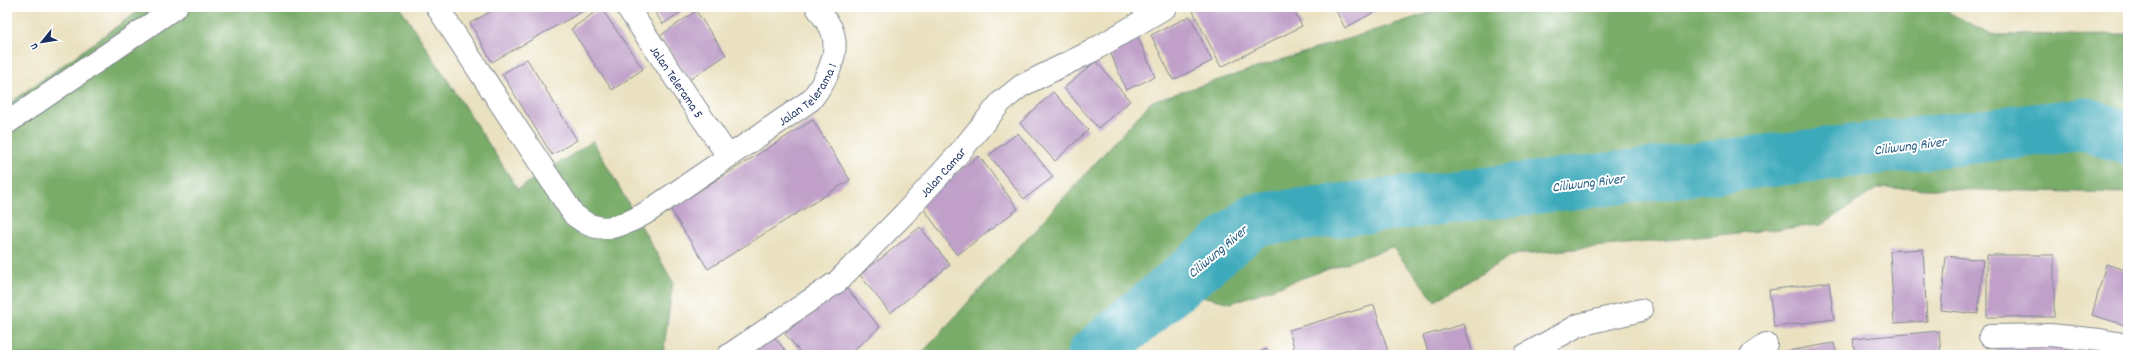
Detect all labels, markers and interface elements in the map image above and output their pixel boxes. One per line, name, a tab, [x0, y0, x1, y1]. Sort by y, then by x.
north arrow	[22, 22, 62, 62]
text: U	[27, 40, 43, 52]
street label: Jalan Telerama 5	[644, 43, 707, 123]
street label: Jalan Telerama 1	[775, 61, 843, 132]
water label: Ciliwung River	[1873, 132, 1949, 161]
street label: Jalan Camar	[917, 144, 972, 203]
water label: Ciliwung River	[1551, 169, 1627, 198]
water label: Ciliwung River	[1184, 220, 1254, 284]

